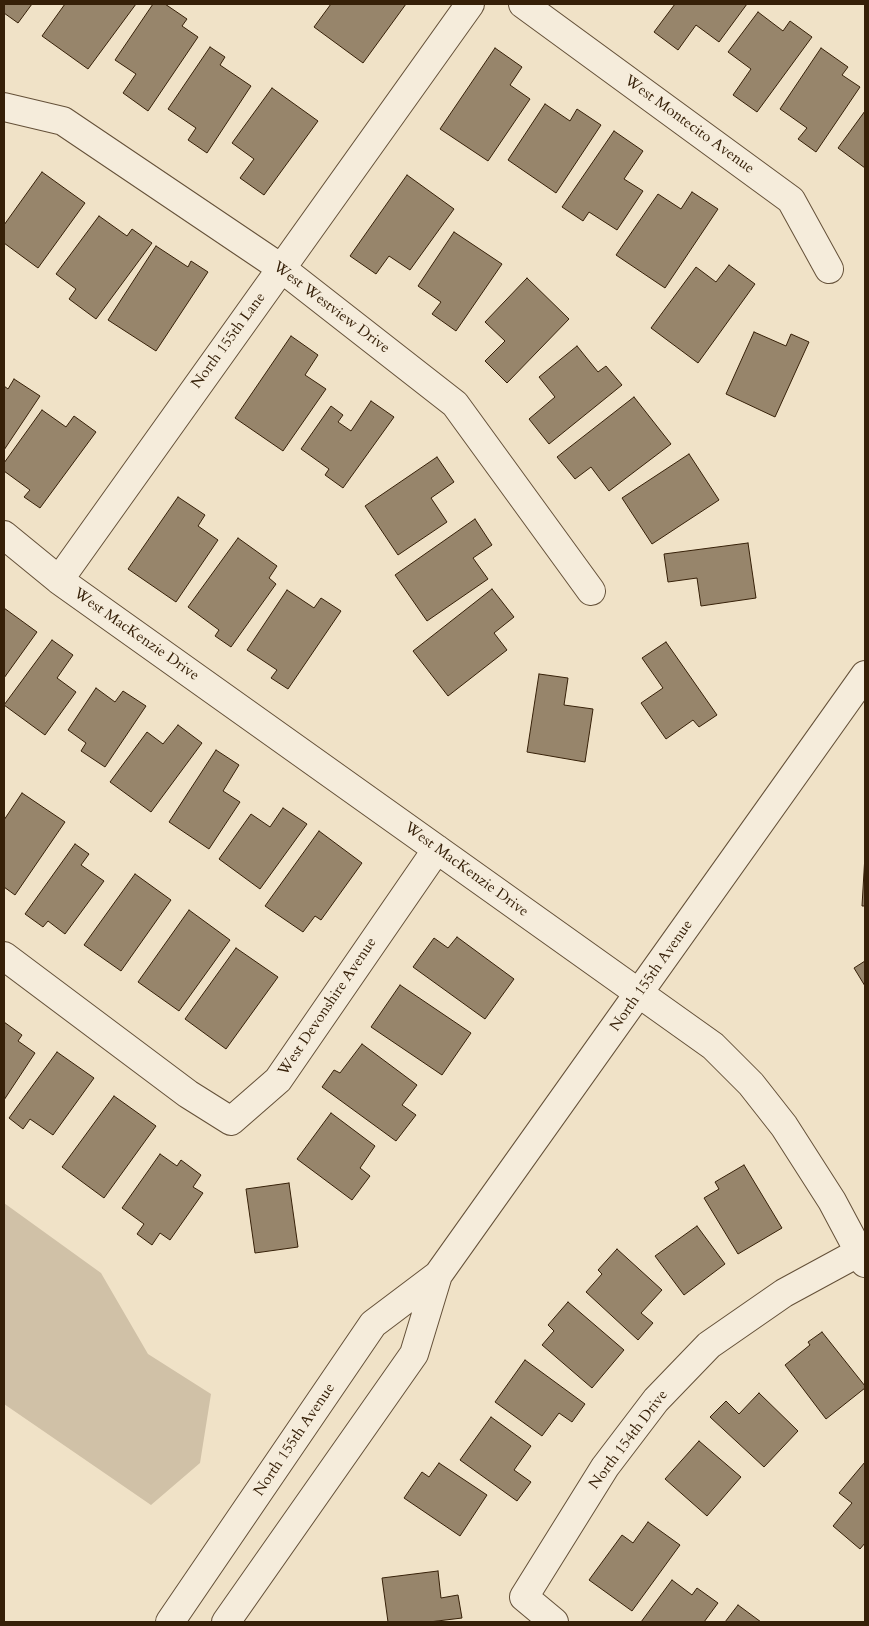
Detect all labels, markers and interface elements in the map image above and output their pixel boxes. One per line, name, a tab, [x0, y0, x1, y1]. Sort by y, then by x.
street label: West Montecito Avenue	[621, 72, 757, 178]
street label: West Westview Drive	[269, 258, 393, 358]
street label: North 155th Lane	[188, 289, 270, 393]
street label: West MacKenzie Drive	[70, 585, 202, 685]
street label: West MacKenzie Drive	[400, 819, 532, 921]
street label: North 155th Avenue	[607, 917, 697, 1035]
street label: West Devonshire Avenue	[275, 934, 381, 1080]
street label: North 155th Avenue	[251, 1380, 339, 1500]
street label: North 154th Drive	[586, 1387, 672, 1493]

